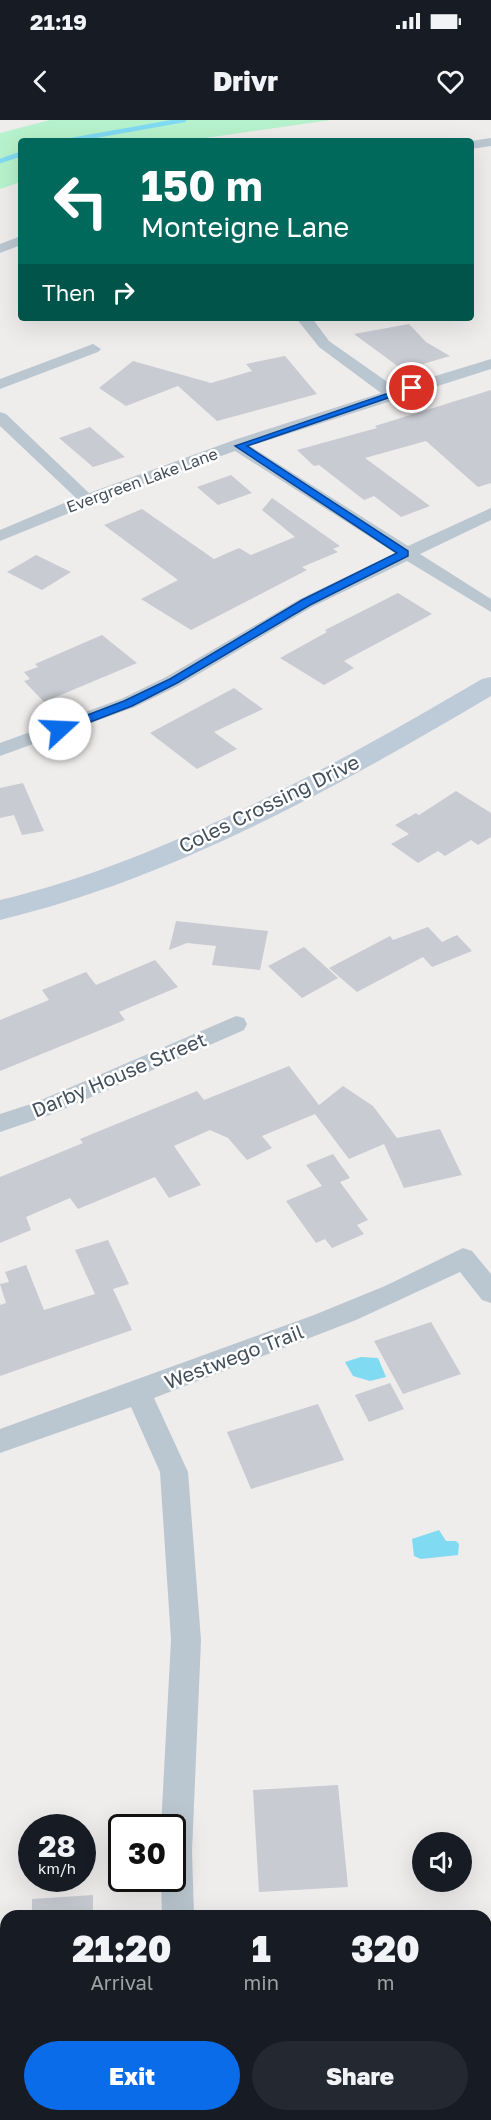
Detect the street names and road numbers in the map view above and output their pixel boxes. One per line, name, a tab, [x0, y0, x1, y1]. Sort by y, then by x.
street label: Evergreen Lake Lane	[64, 443, 220, 517]
street label: Coles Crossing Drive	[174, 749, 363, 857]
street label: Darby House Street	[28, 1027, 209, 1122]
street label: Westwego Trail	[161, 1319, 307, 1394]

